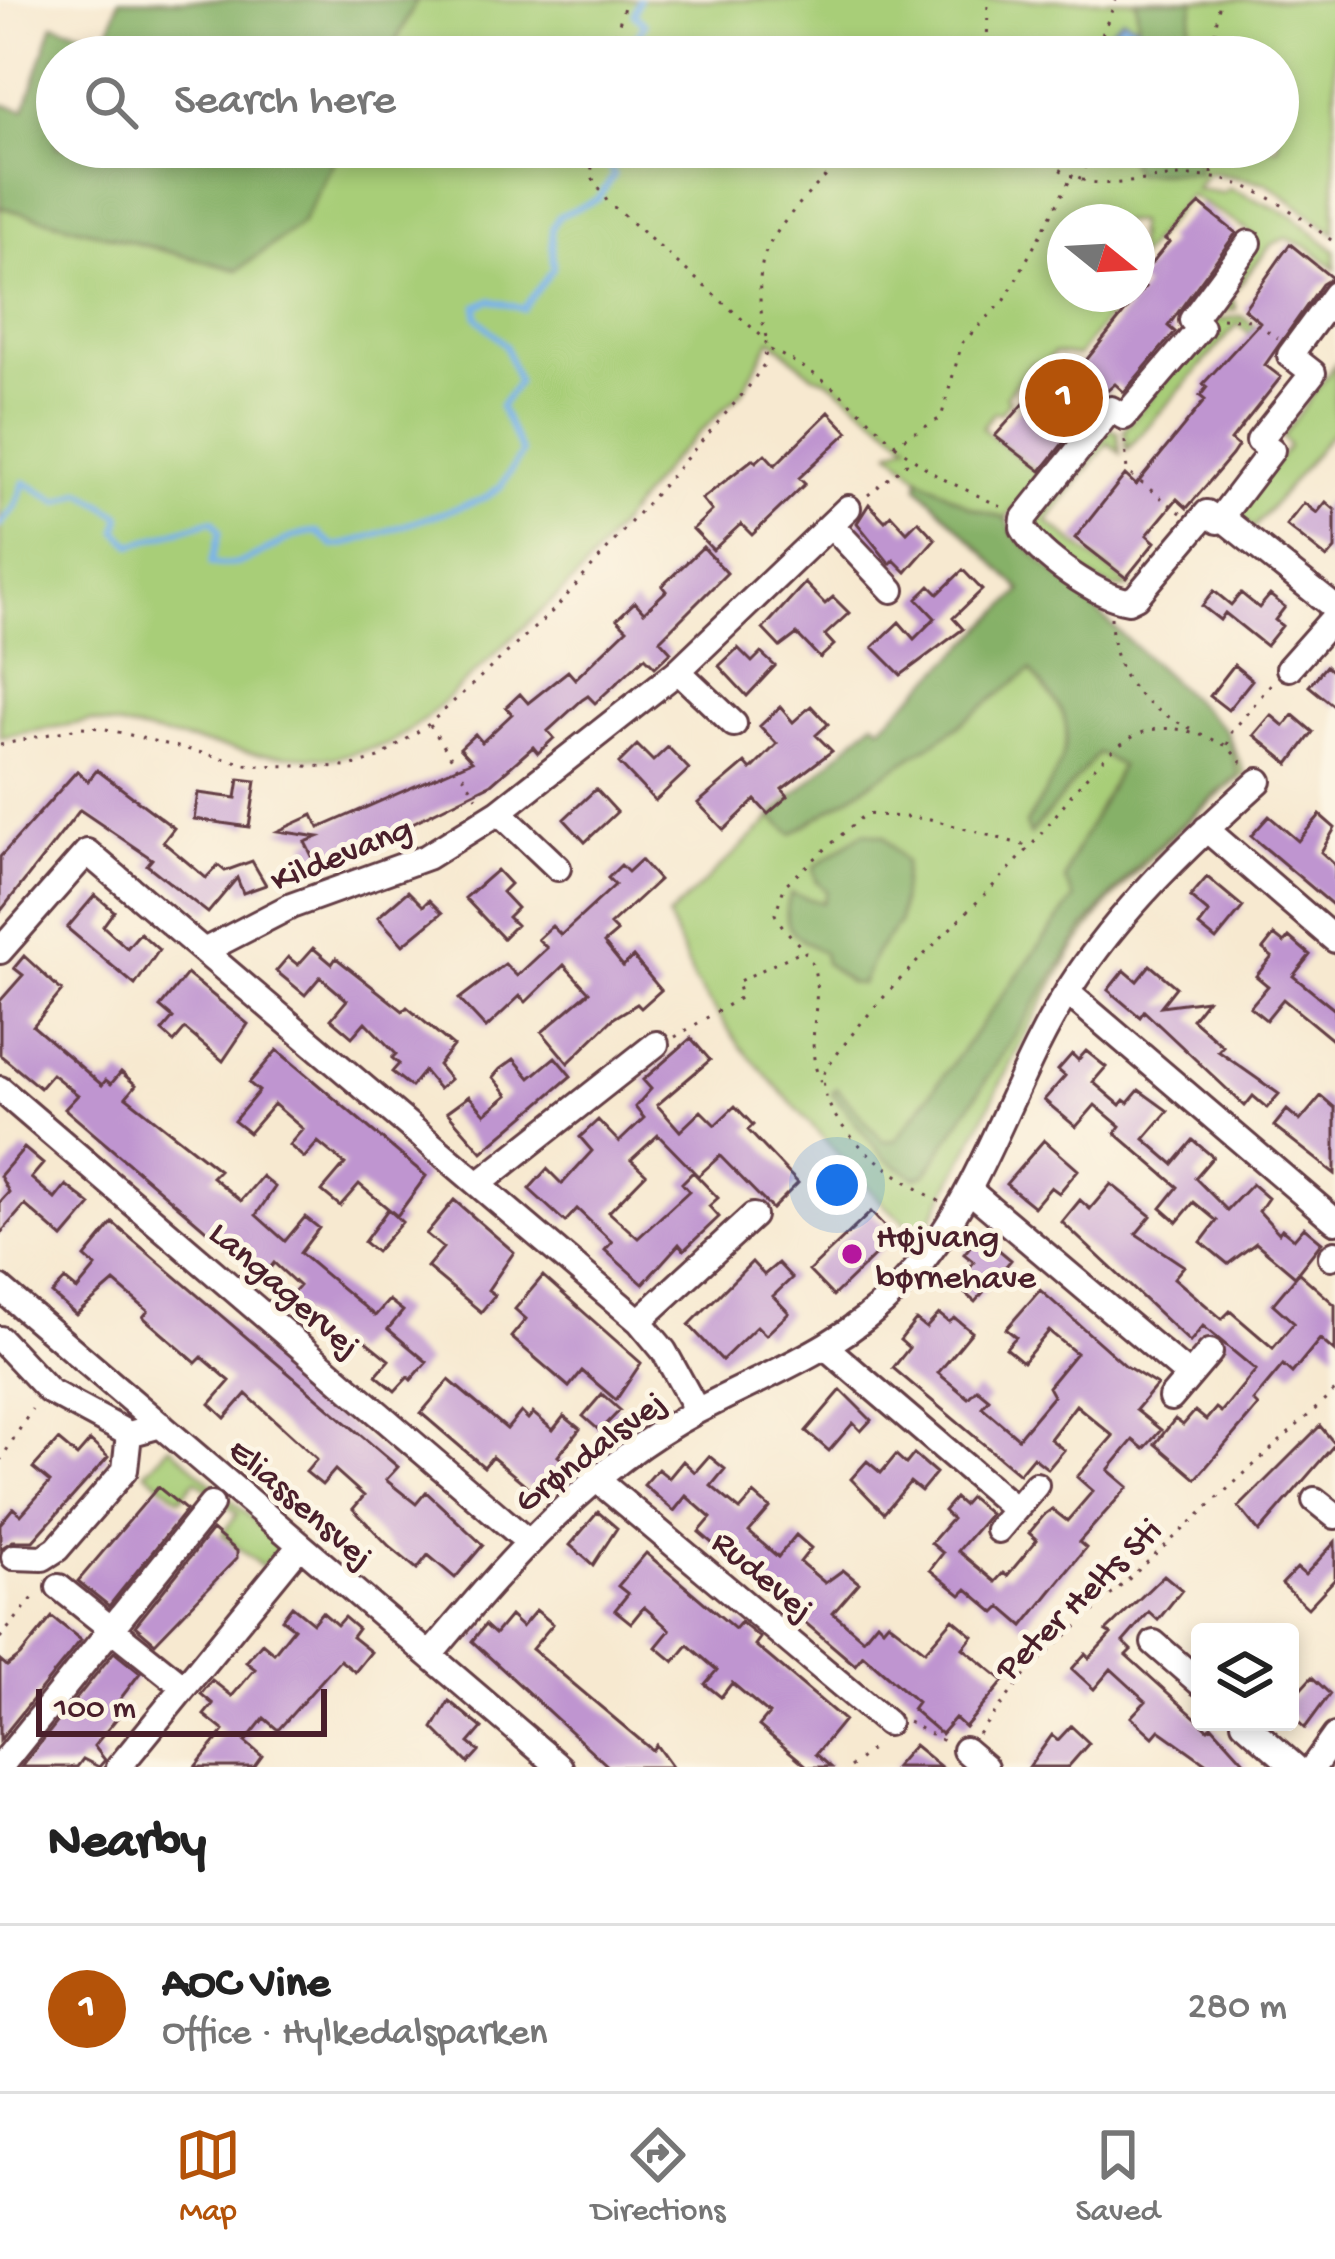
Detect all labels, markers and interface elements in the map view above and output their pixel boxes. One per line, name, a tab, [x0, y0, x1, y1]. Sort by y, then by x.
search box	[36, 36, 1299, 168]
icon: search	[78, 69, 144, 135]
text: Search here	[174, 76, 396, 129]
north arrow	[1047, 204, 1155, 312]
pin: 1	[1025, 353, 1103, 443]
street label: Kildevang	[265, 809, 419, 905]
your location	[807, 1155, 867, 1215]
street label: Langagervej	[198, 1214, 368, 1370]
place label: Højvang børnehave	[876, 1218, 1036, 1302]
marker: Højvang børnehave	[839, 1241, 865, 1267]
street label: Grøndalsvej	[508, 1383, 676, 1525]
street label: Eliassensvej	[217, 1431, 380, 1581]
street label: Peter Helts Sti	[987, 1511, 1173, 1693]
street label: Rudevej	[701, 1523, 821, 1633]
map controls	[1191, 1623, 1299, 1731]
button: layers	[1191, 1623, 1299, 1731]
scale bar	[36, 1683, 327, 1736]
text: 100 m	[54, 1691, 136, 1729]
text: Nearby	[48, 1815, 206, 1875]
text: AOC Vine	[162, 1959, 330, 2012]
text: 1	[79, 1986, 95, 2032]
text: 280 m	[1187, 1986, 1287, 2032]
text: Office · Hylkedalsparken	[162, 2012, 548, 2058]
tab: Map	[175, 2122, 241, 2232]
tab: Directions	[591, 2122, 725, 2232]
tab: Saved	[1075, 2122, 1160, 2232]

